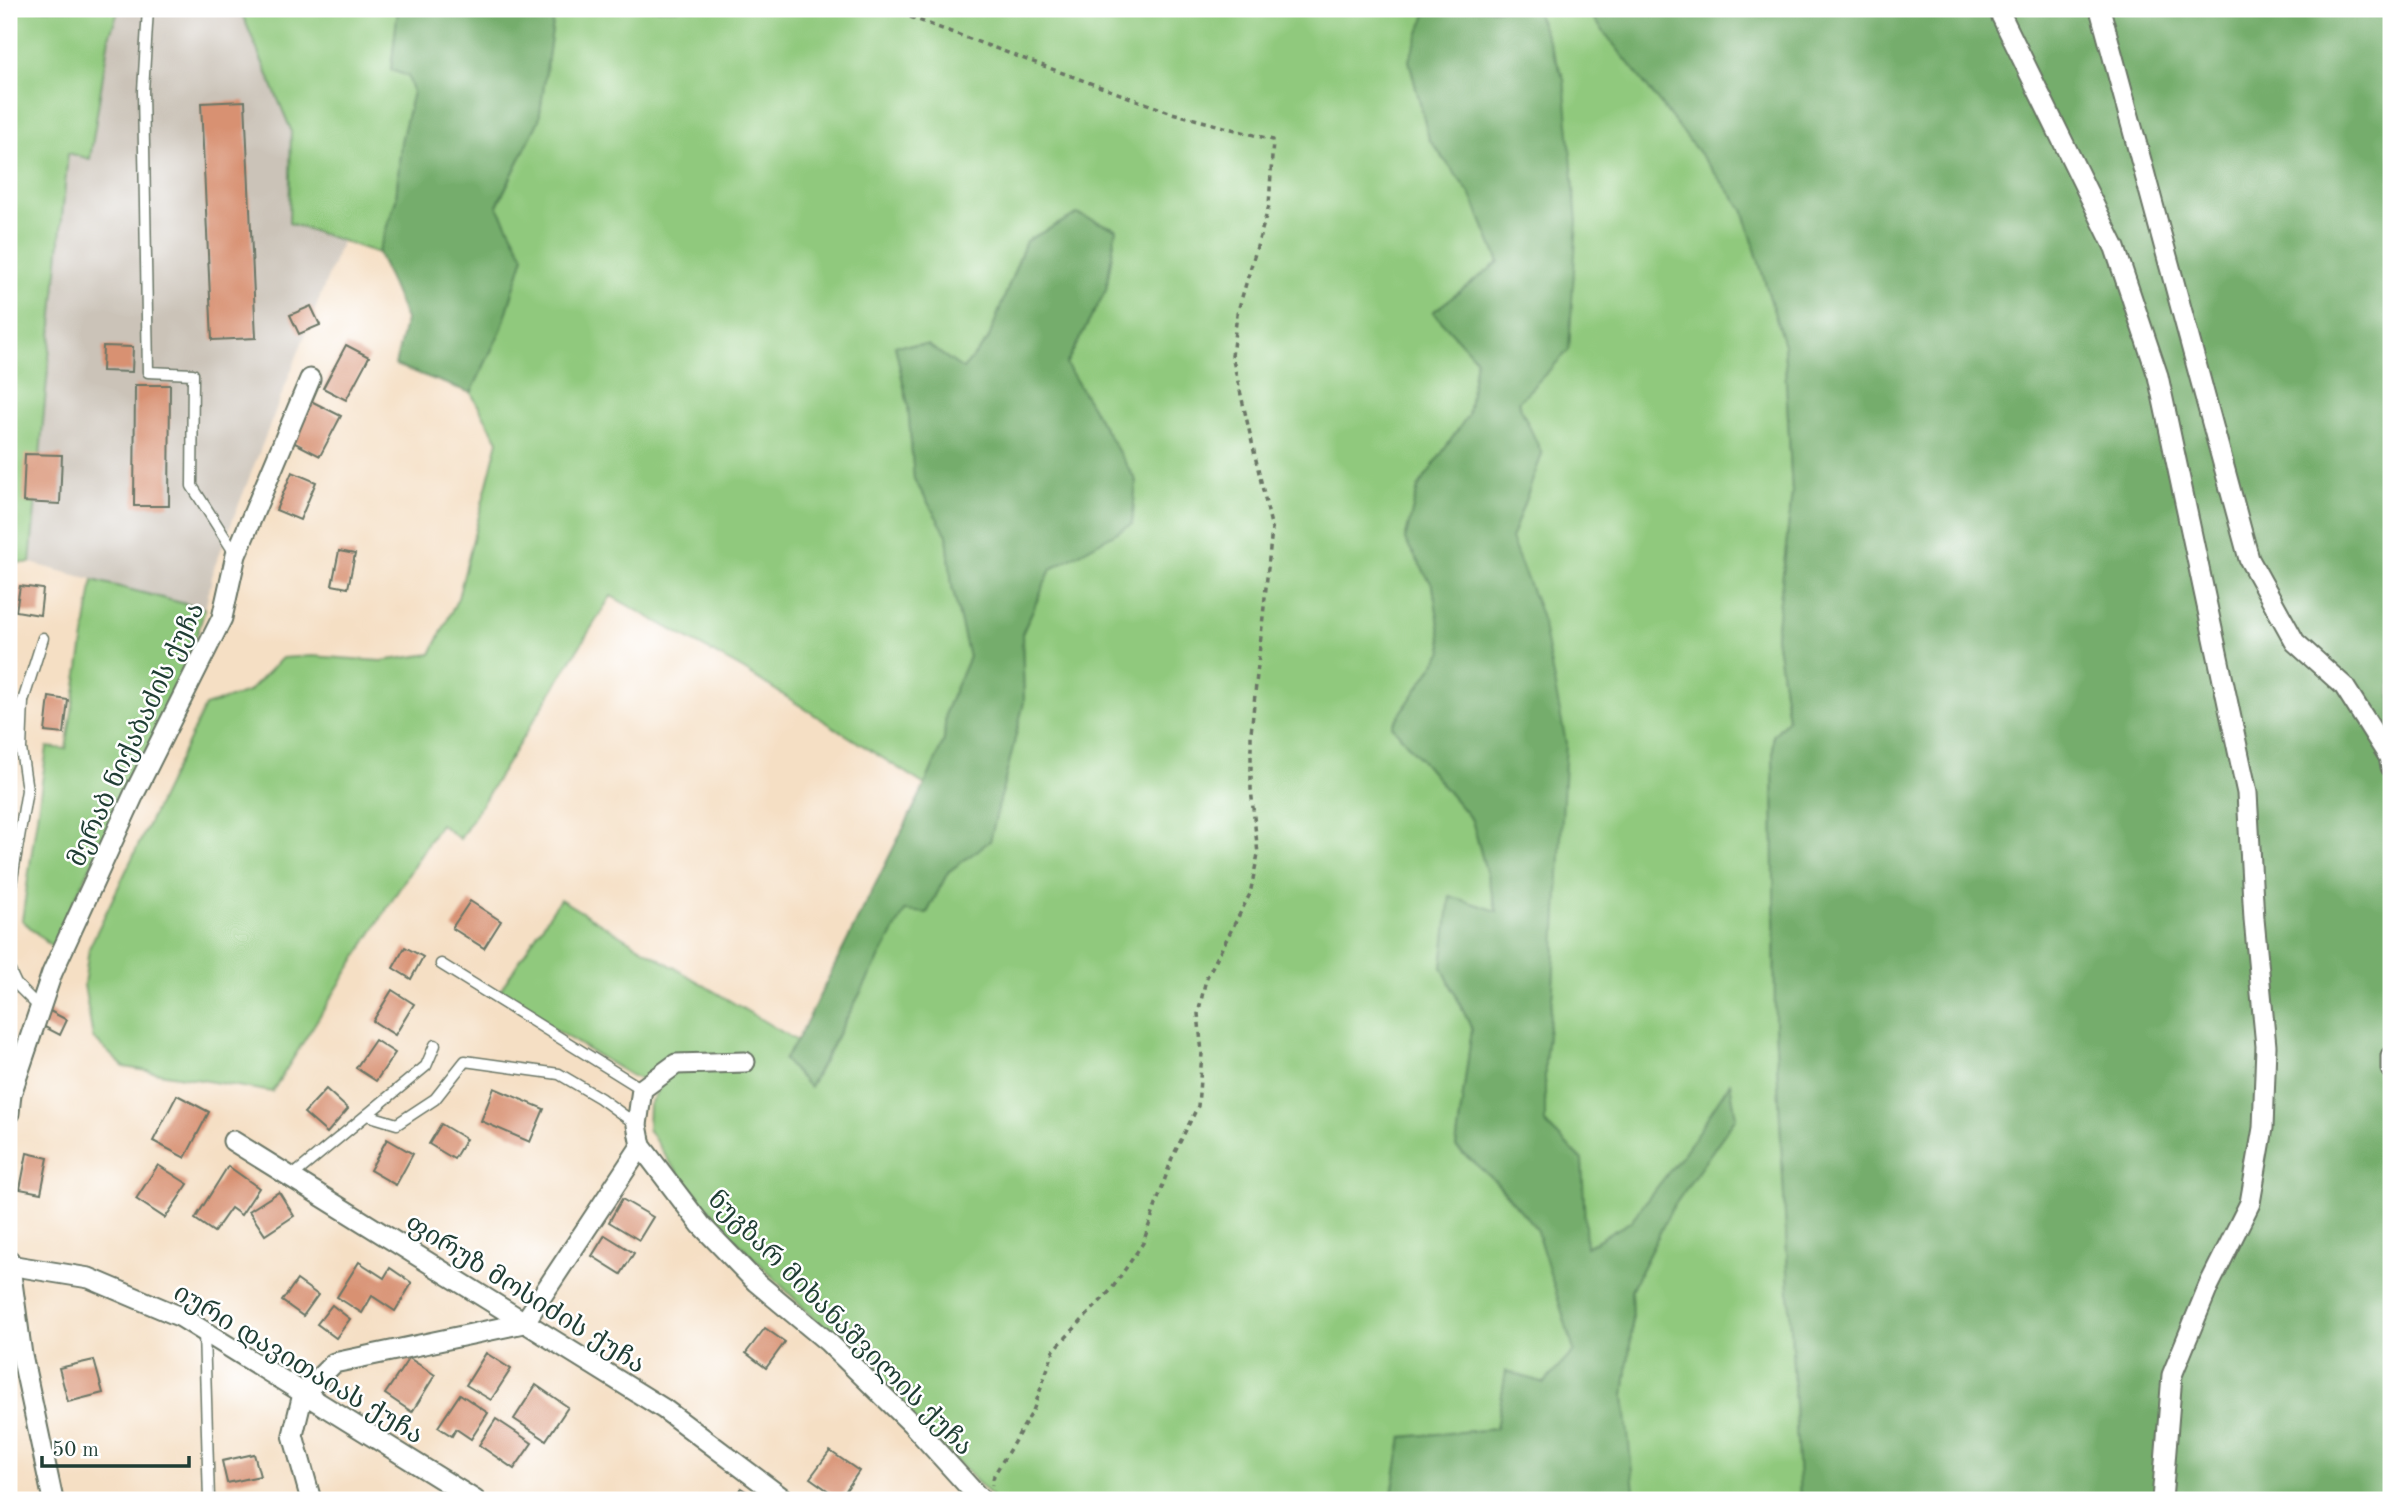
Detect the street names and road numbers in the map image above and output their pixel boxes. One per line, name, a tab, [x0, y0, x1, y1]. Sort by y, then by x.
street label: მერაბ ნიქაბაძის ქუჩა	[64, 599, 209, 871]
street label: ნუგზარ მიხანაშვილის ქუჩა	[702, 1186, 977, 1461]
street label: ფირუზ მოსიძის ქუჩა	[401, 1210, 649, 1379]
street label: იური დავითაიას ქუჩა	[169, 1280, 427, 1450]

